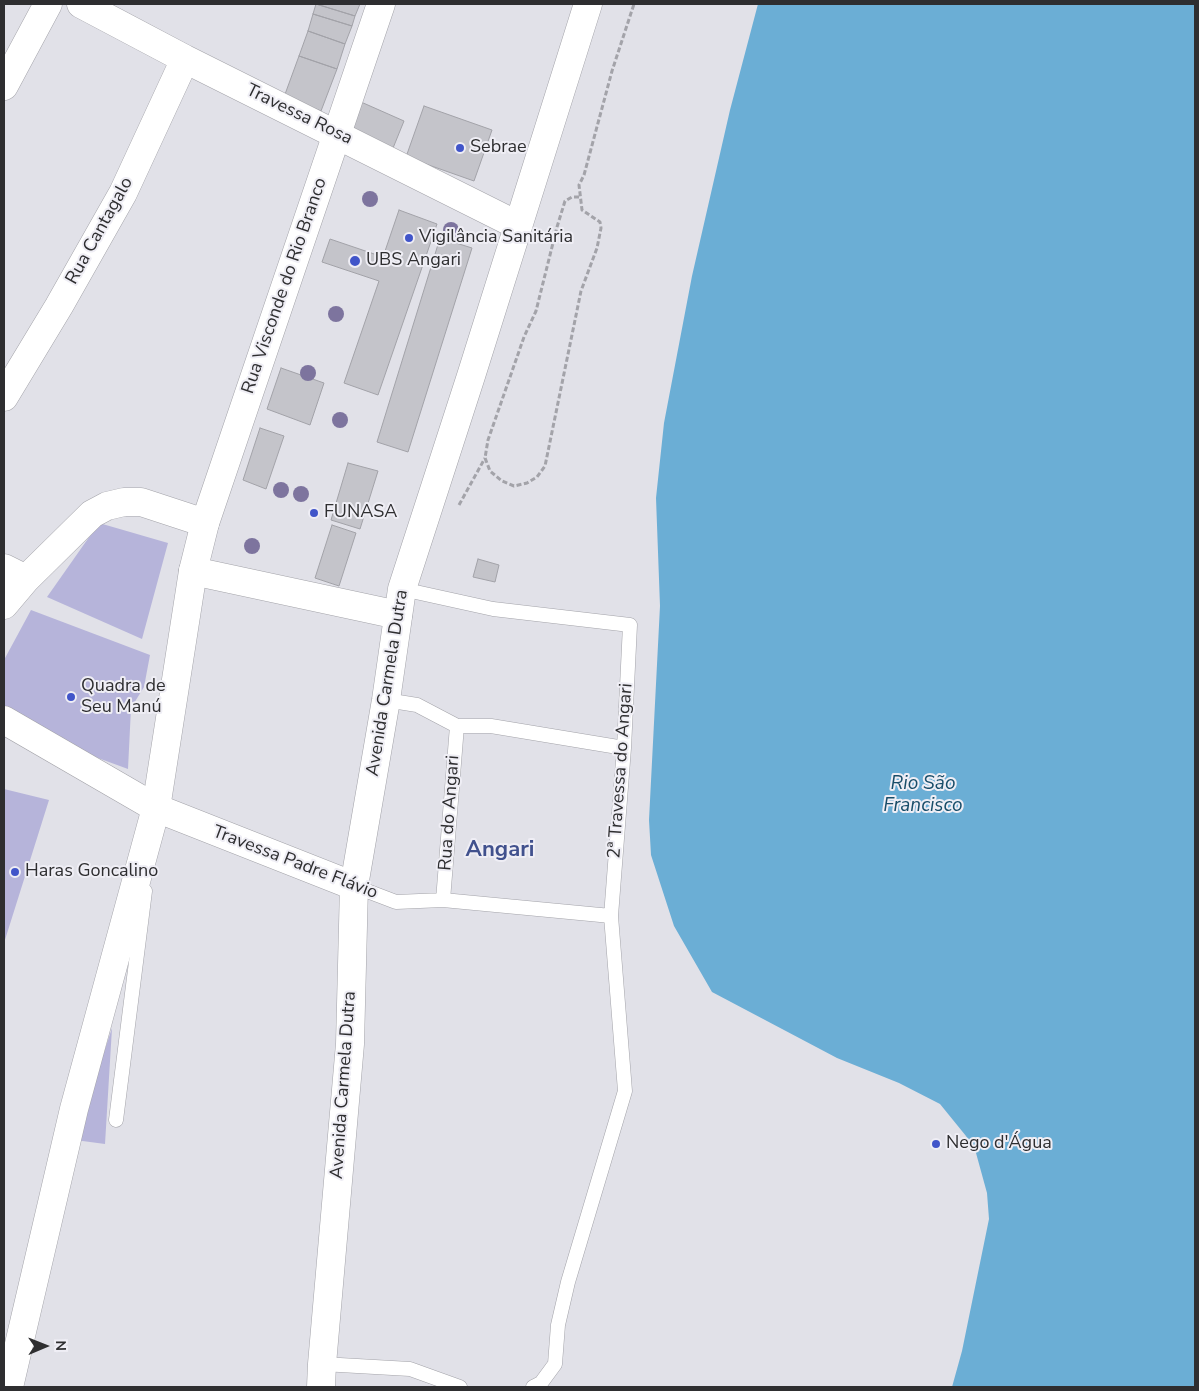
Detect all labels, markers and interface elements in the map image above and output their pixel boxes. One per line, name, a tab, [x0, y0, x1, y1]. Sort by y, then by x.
street label: Travessa Rosa	[242, 80, 356, 150]
place label: Sebrae	[470, 137, 527, 159]
marker: Sebrae	[454, 142, 466, 154]
street label: Rua Cantagalo	[62, 174, 138, 288]
street label: Rua Visconde do Rio Branco	[238, 175, 332, 397]
place label: Vigilância Sanitária	[419, 227, 573, 249]
marker: Vigilância Sanitária	[403, 232, 415, 244]
place label: UBS Angari	[366, 250, 461, 272]
marker: UBS Angari	[348, 254, 362, 268]
place label: FUNASA	[324, 502, 397, 524]
marker: FUNASA	[308, 507, 320, 519]
street label: Avenida Carmela Dutra	[363, 588, 413, 778]
place label: Quadra de Seu Manú	[81, 676, 166, 719]
street label: 2ª Travessa do Angari	[604, 682, 638, 860]
marker: Quadra de Seu Manú	[65, 691, 77, 703]
street label: Rua do Angari	[435, 755, 465, 871]
water label: Rio São Francisco	[883, 773, 963, 817]
street label: Travessa Padre Flávio	[209, 822, 381, 904]
district label: Angari	[466, 838, 534, 864]
place label: Haras Goncalino	[25, 861, 158, 883]
marker: Haras Goncalino	[9, 866, 21, 878]
street label: Avenida Carmela Dutra	[327, 990, 361, 1180]
place label: Nego d'Água	[946, 1133, 1052, 1155]
marker: Nego d'Água	[930, 1138, 942, 1150]
north arrow	[20, 1321, 70, 1371]
text: N	[51, 1340, 70, 1351]

